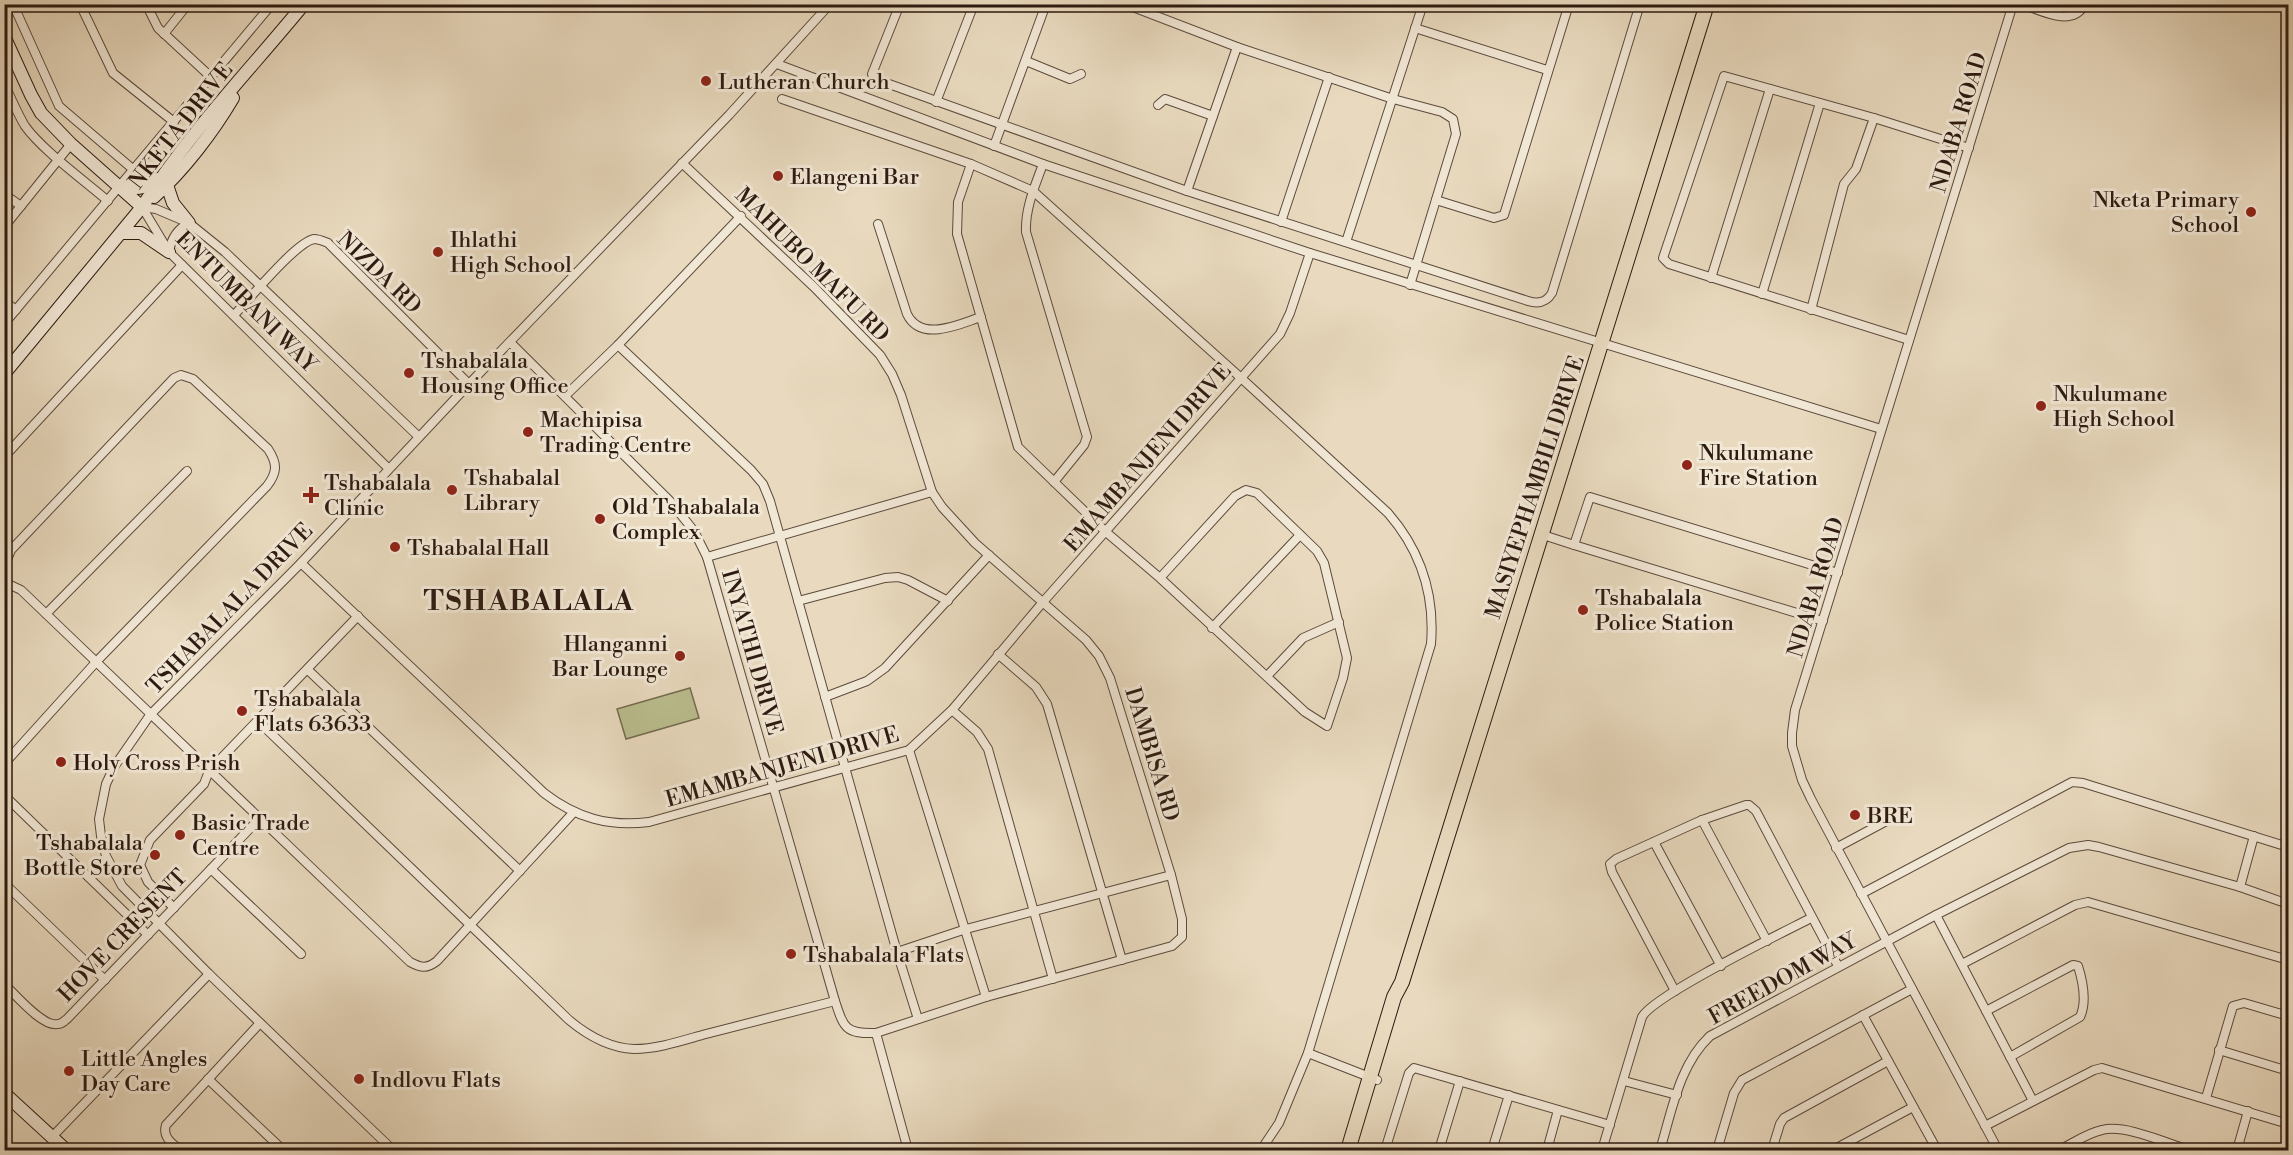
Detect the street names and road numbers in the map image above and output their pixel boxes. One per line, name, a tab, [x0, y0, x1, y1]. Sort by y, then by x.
street label: NDABA ROAD	[1925, 49, 1994, 196]
street label: NKETA DRIVE	[123, 57, 239, 195]
street label: MAHUBO MAFU RD	[729, 182, 895, 348]
street label: ENTUMBANI WAY	[170, 226, 323, 379]
street label: NIZDA RD	[331, 226, 427, 320]
street label: MASIYEPHAMBILI DRIVE	[1480, 352, 1591, 622]
street label: EMAMBANJENI DRIVE	[1059, 358, 1238, 558]
street label: NDABA ROAD	[1782, 514, 1851, 661]
street label: TSHABALALA DRIVE	[141, 518, 319, 700]
street label: INYATHI DRIVE	[715, 567, 788, 738]
street label: DAMBISA RD	[1118, 684, 1185, 825]
street label: EMAMBANJENI DRIVE	[663, 721, 902, 814]
street label: HOVE CRESENT	[53, 864, 193, 1008]
street label: FREEDOM WAY	[1704, 927, 1863, 1031]

